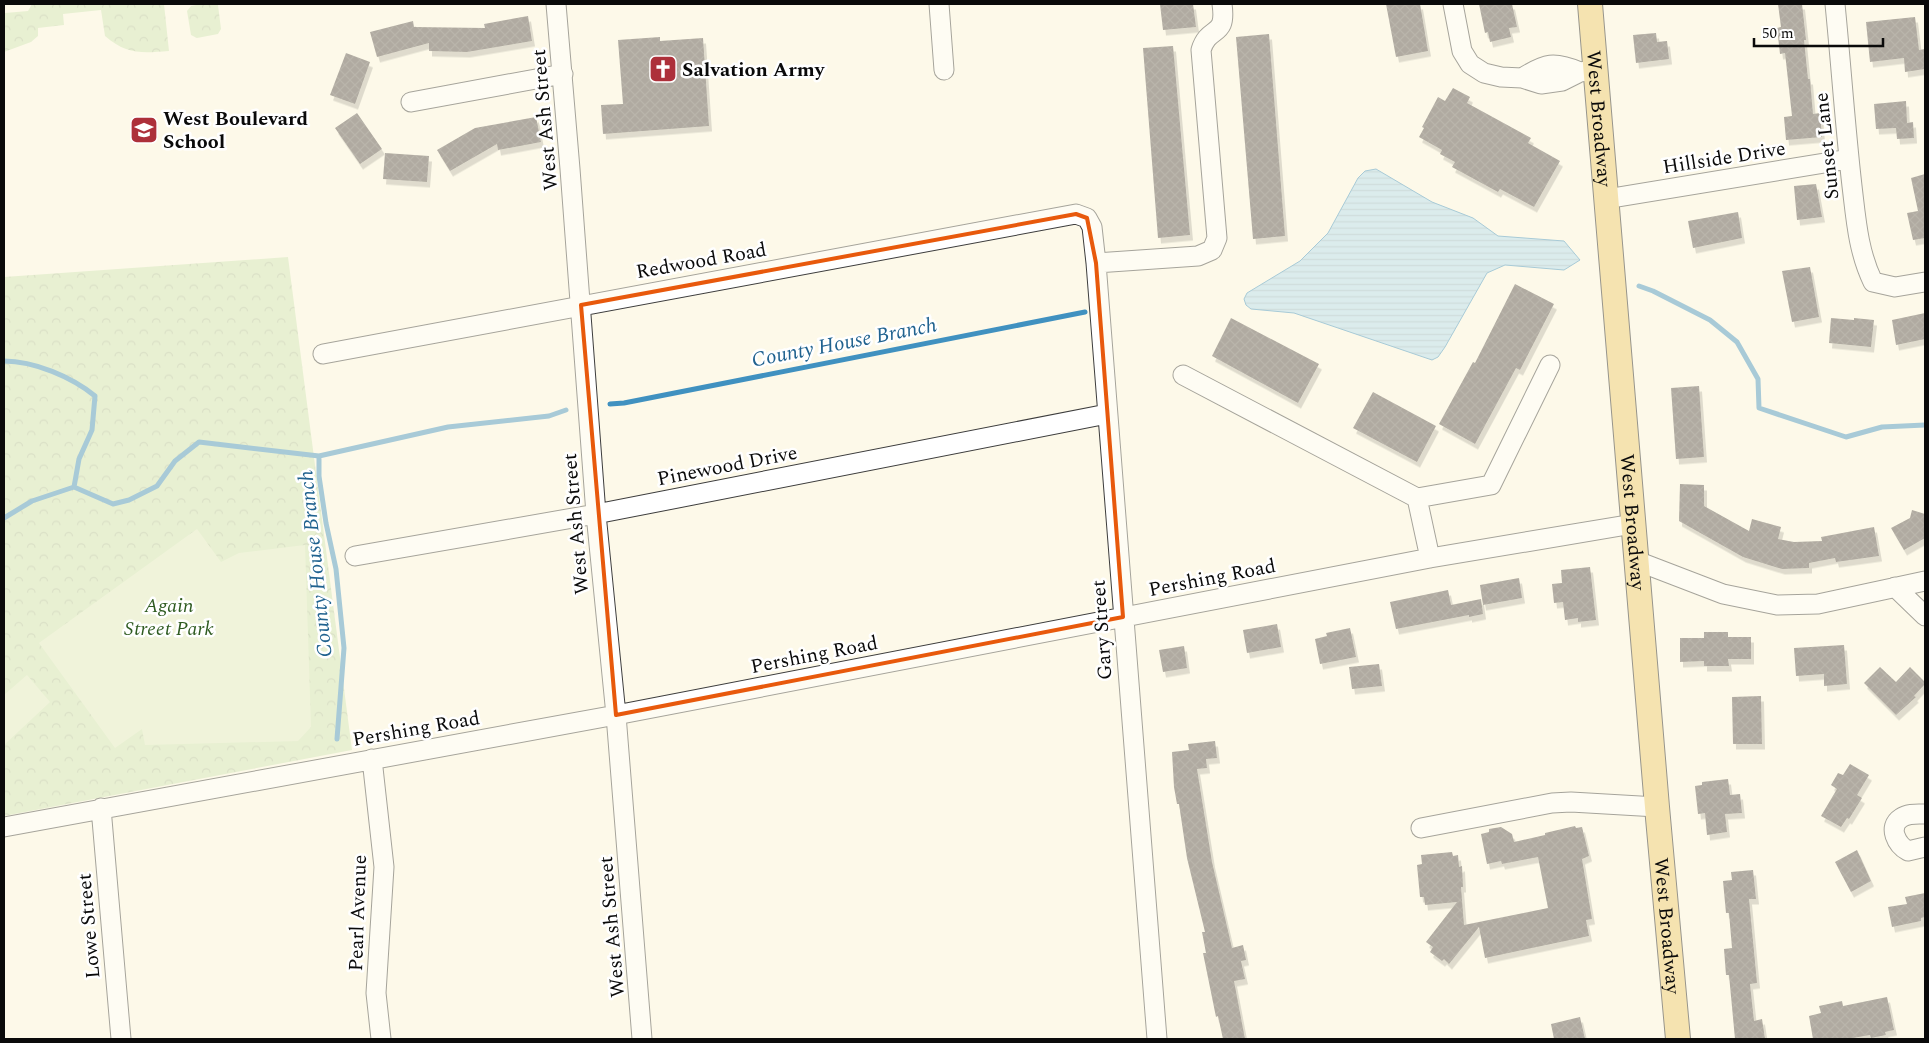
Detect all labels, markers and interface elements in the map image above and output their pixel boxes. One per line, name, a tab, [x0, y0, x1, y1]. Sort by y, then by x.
scale bar	[1754, 15, 1883, 47]
text: 50 m	[1762, 22, 1794, 45]
street label: West Ash Street	[524, 48, 566, 192]
street label: West Broadway	[1578, 49, 1619, 189]
church icon: Salvation Army	[648, 54, 678, 84]
place label: Salvation Army	[682, 55, 826, 85]
street label: Sunset Lane	[1806, 91, 1848, 201]
place label: West Boulevard School	[163, 104, 309, 157]
school or university icon: West Boulevard School	[129, 115, 159, 145]
street label: Hillside Drive	[1661, 133, 1788, 182]
street label: Redwood Road	[633, 235, 769, 287]
water label: County House Branch	[749, 309, 940, 377]
street label: Pinewood Drive	[654, 438, 800, 494]
street label: West Ash Street	[555, 452, 597, 596]
street label: West Broadway	[1612, 453, 1653, 593]
water label: County House Branch	[290, 469, 342, 659]
street label: Pershing Road	[1146, 551, 1278, 605]
street label: Gary Street	[1084, 579, 1120, 681]
park label: Again Street Park	[124, 591, 214, 644]
street label: Pershing Road	[748, 628, 880, 682]
street label: Pershing Road	[350, 703, 482, 755]
street label: Pearl Avenue	[341, 854, 375, 972]
street label: West Ash Street	[591, 855, 633, 999]
street label: West Broadway	[1646, 856, 1688, 997]
street label: Lowe Street	[69, 872, 109, 980]

